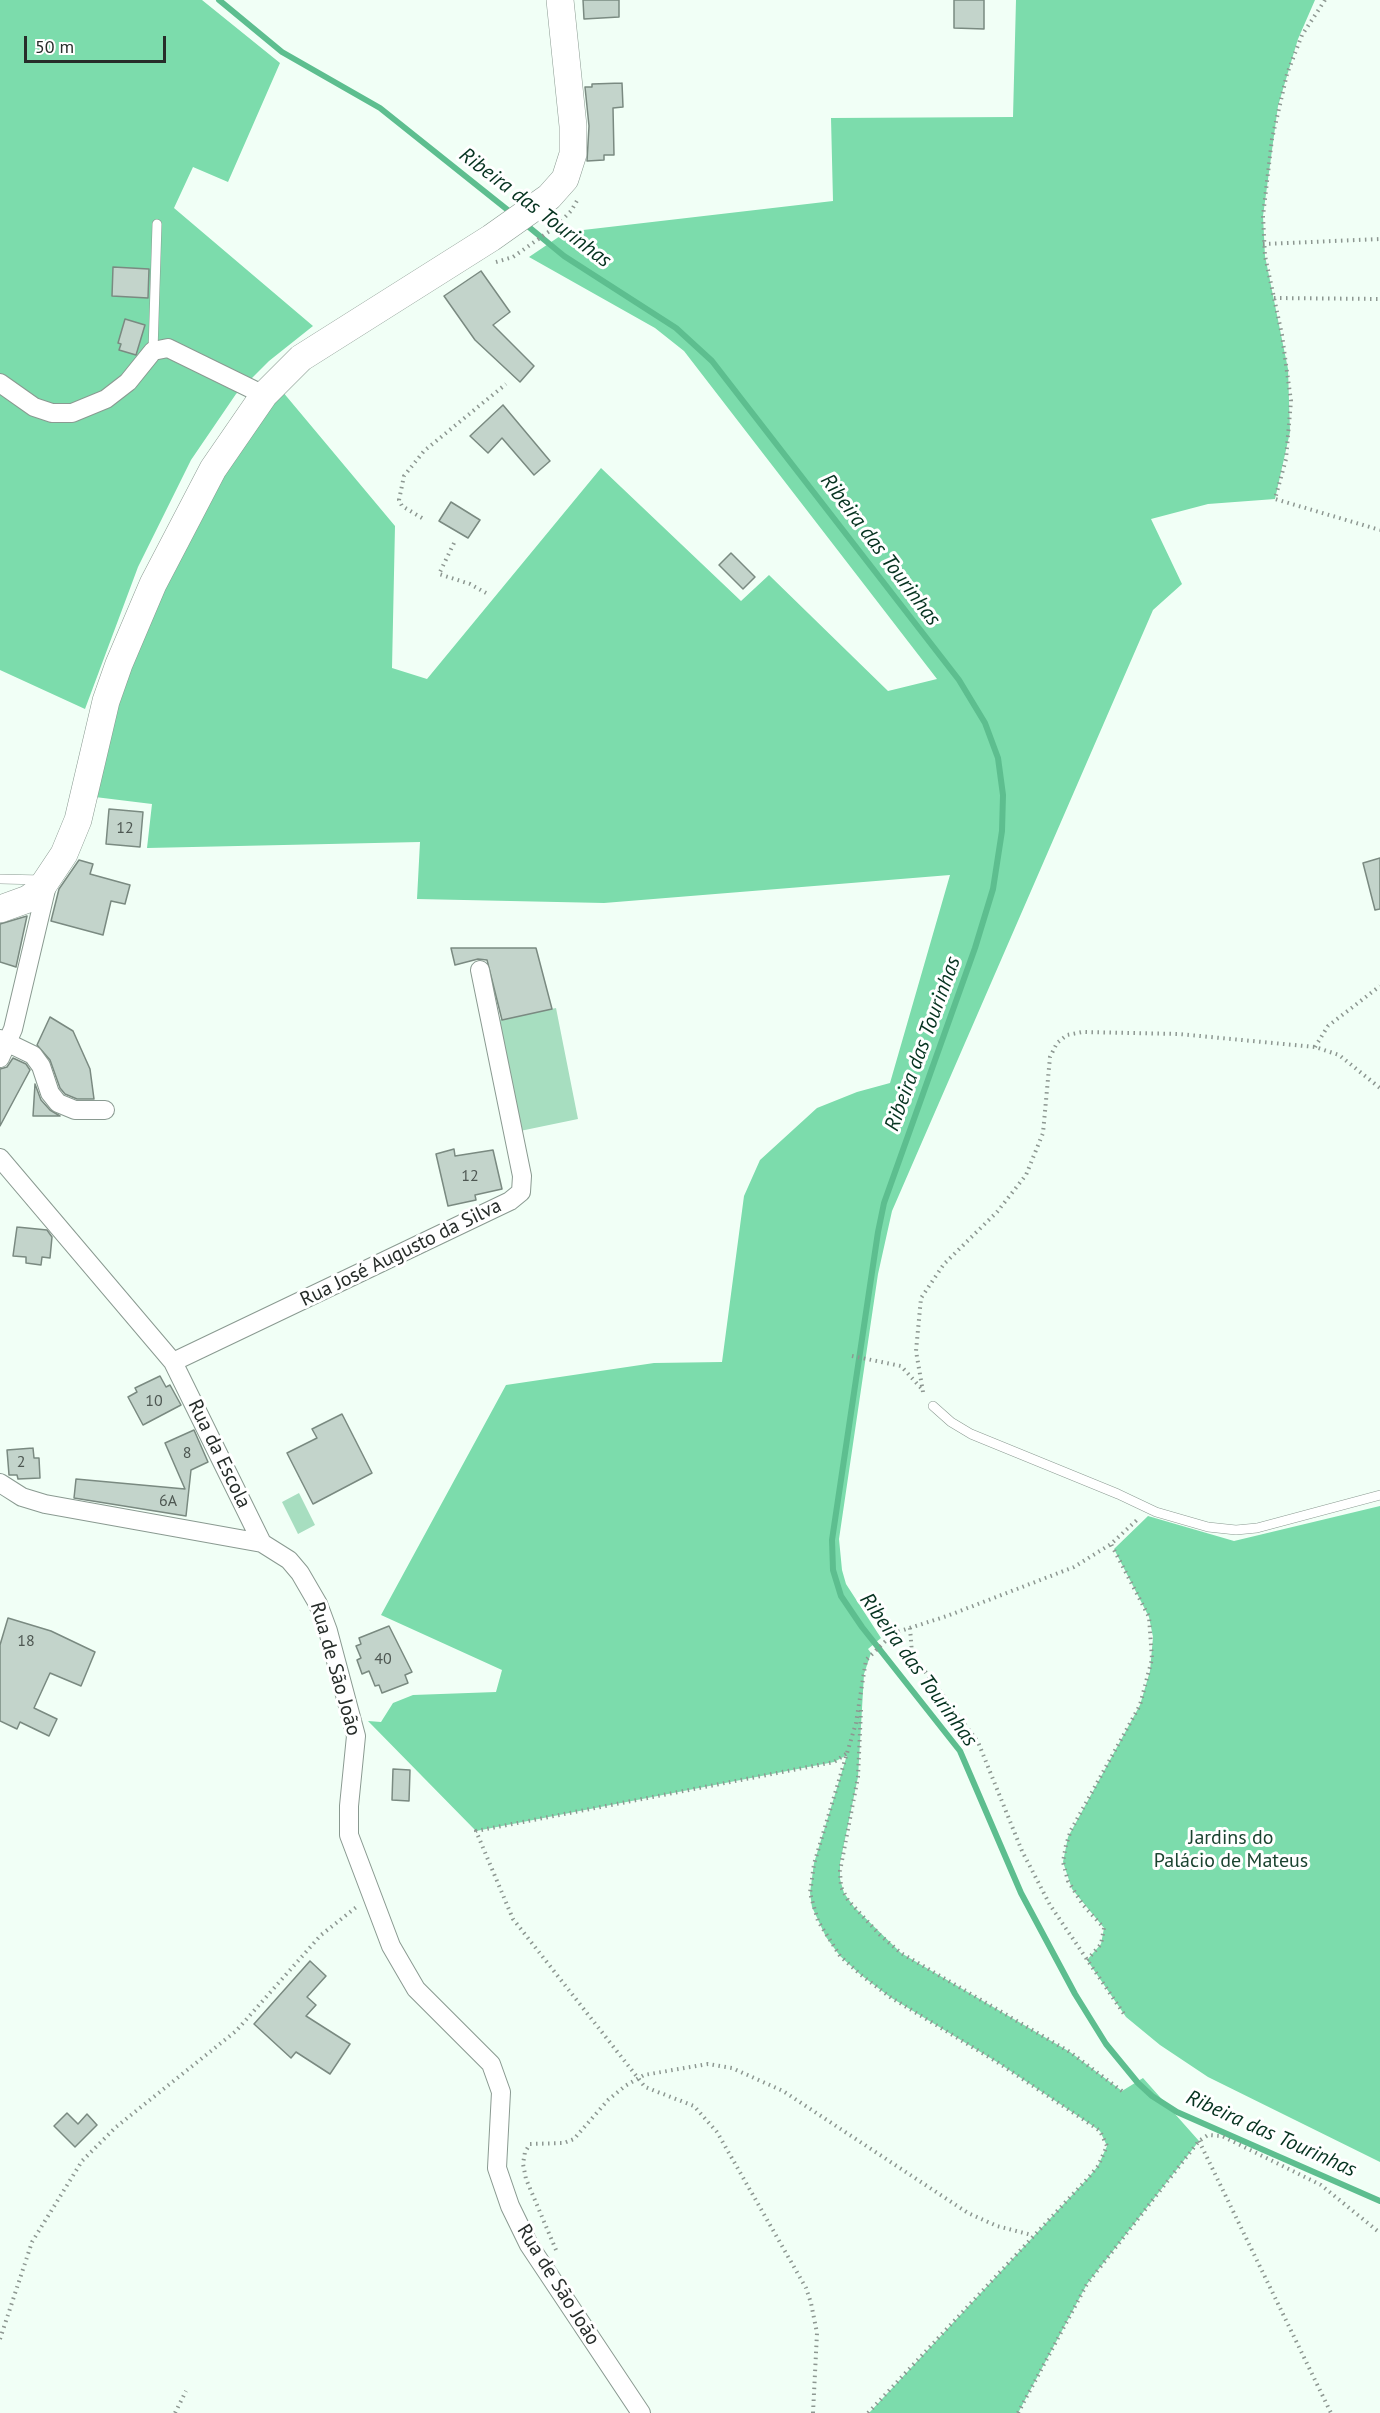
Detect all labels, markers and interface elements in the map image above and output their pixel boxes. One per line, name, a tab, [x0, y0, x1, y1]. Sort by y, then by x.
scale bar	[27, 24, 170, 62]
text: 50 m	[35, 35, 74, 58]
water label: Ribeira das Tourinhas	[454, 143, 616, 273]
water label: Ribeira das Tourinhas	[815, 469, 945, 631]
house number: 12	[116, 818, 134, 838]
water label: Ribeira das Tourinhas	[880, 953, 966, 1135]
house number: 12	[461, 1166, 479, 1186]
street label: Rua José Augusto da Silva	[297, 1194, 505, 1312]
house number: 10	[145, 1391, 163, 1411]
street label: Rua da Escola	[182, 1396, 256, 1512]
house number: 8	[183, 1443, 191, 1463]
house number: 2	[17, 1452, 25, 1472]
house number: 6A	[159, 1491, 177, 1511]
water label: Ribeira das Tourinhas	[854, 1588, 982, 1752]
street label: Rua de São João	[304, 1599, 366, 1739]
house number: 18	[17, 1631, 35, 1651]
house number: 40	[374, 1649, 392, 1669]
park label: Jardins do Palácio de Mateus	[1154, 1826, 1308, 1873]
water label: Ribeira das Tourinhas	[1182, 2085, 1360, 2183]
street label: Rua de São João	[511, 2220, 605, 2350]

